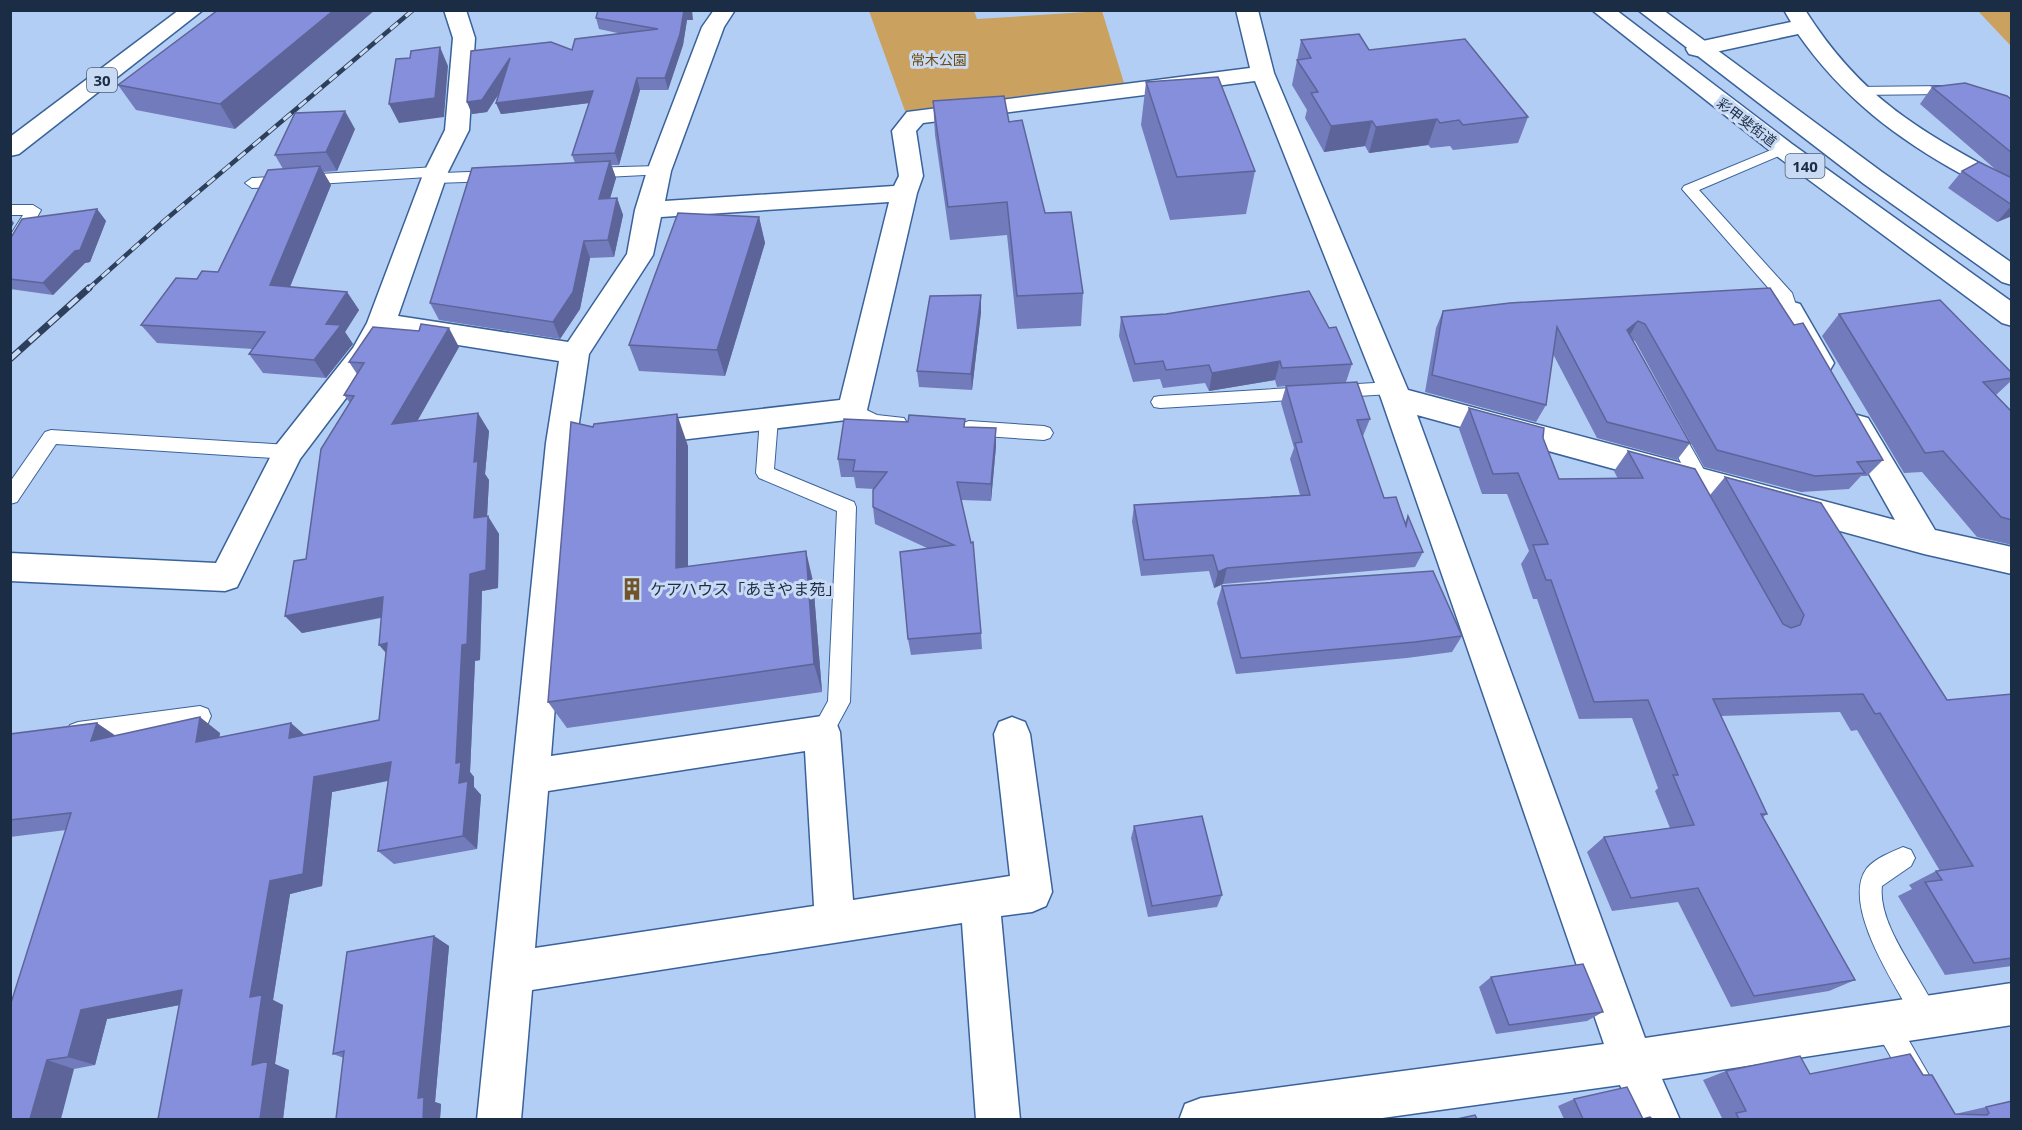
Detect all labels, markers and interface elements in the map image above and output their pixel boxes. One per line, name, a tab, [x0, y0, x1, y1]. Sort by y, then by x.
park label: 常木公園	[911, 50, 967, 69]
road number: 30	[87, 68, 117, 92]
street label: 彩甲斐街道	[1713, 93, 1781, 151]
road number: 140	[1786, 154, 1824, 178]
building icon: ケアハウス「あきやま苑」	[619, 576, 645, 602]
place label: ケアハウス「あきやま苑」	[650, 578, 841, 600]

